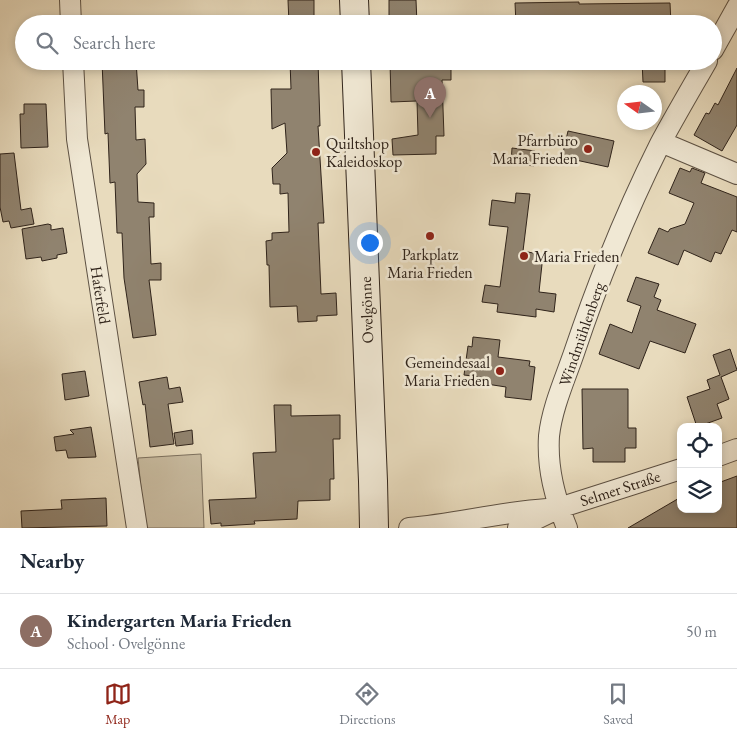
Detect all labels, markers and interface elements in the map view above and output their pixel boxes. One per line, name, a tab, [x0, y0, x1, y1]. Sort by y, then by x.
search box	[15, 15, 722, 70]
icon: search	[33, 29, 61, 57]
text: Search here	[73, 30, 155, 55]
pin: A	[414, 77, 446, 118]
north arrow	[617, 85, 662, 130]
place label: Pfarrbüro Maria Frieden	[492, 130, 579, 169]
place label: Quiltshop Kaleidoskop	[326, 133, 402, 172]
marker: Pfarrbüro Maria Frieden	[582, 143, 594, 155]
marker: Quiltshop Kaleidoskop	[310, 146, 322, 158]
your location	[357, 230, 383, 256]
marker: Parkplatz Maria Frieden	[424, 230, 436, 242]
place label: Parkplatz Maria Frieden	[387, 244, 473, 283]
place label: Maria Frieden	[534, 246, 620, 267]
marker: Maria Frieden	[518, 250, 530, 262]
street label: Haferfeld	[86, 265, 116, 326]
street label: Ovelgönne	[355, 276, 378, 344]
street label: Windmühlenberg	[554, 278, 610, 389]
place label: Gemeindesaal Maria Frieden	[404, 352, 491, 391]
marker: Gemeindesaal Maria Frieden	[494, 365, 506, 377]
map controls	[677, 423, 722, 513]
button: locate	[677, 423, 722, 468]
street label: Selmer Straße	[577, 466, 663, 511]
button: layers	[677, 468, 722, 513]
text: Nearby	[20, 547, 84, 574]
text: Kindergarten Maria Frieden	[67, 608, 292, 633]
text: A	[30, 621, 42, 642]
text: 50 m	[686, 621, 717, 642]
text: School · Ovelgönne	[67, 633, 185, 654]
tab: Map	[104, 680, 132, 728]
tab: Directions	[339, 680, 396, 728]
tab: Saved	[603, 680, 633, 728]

